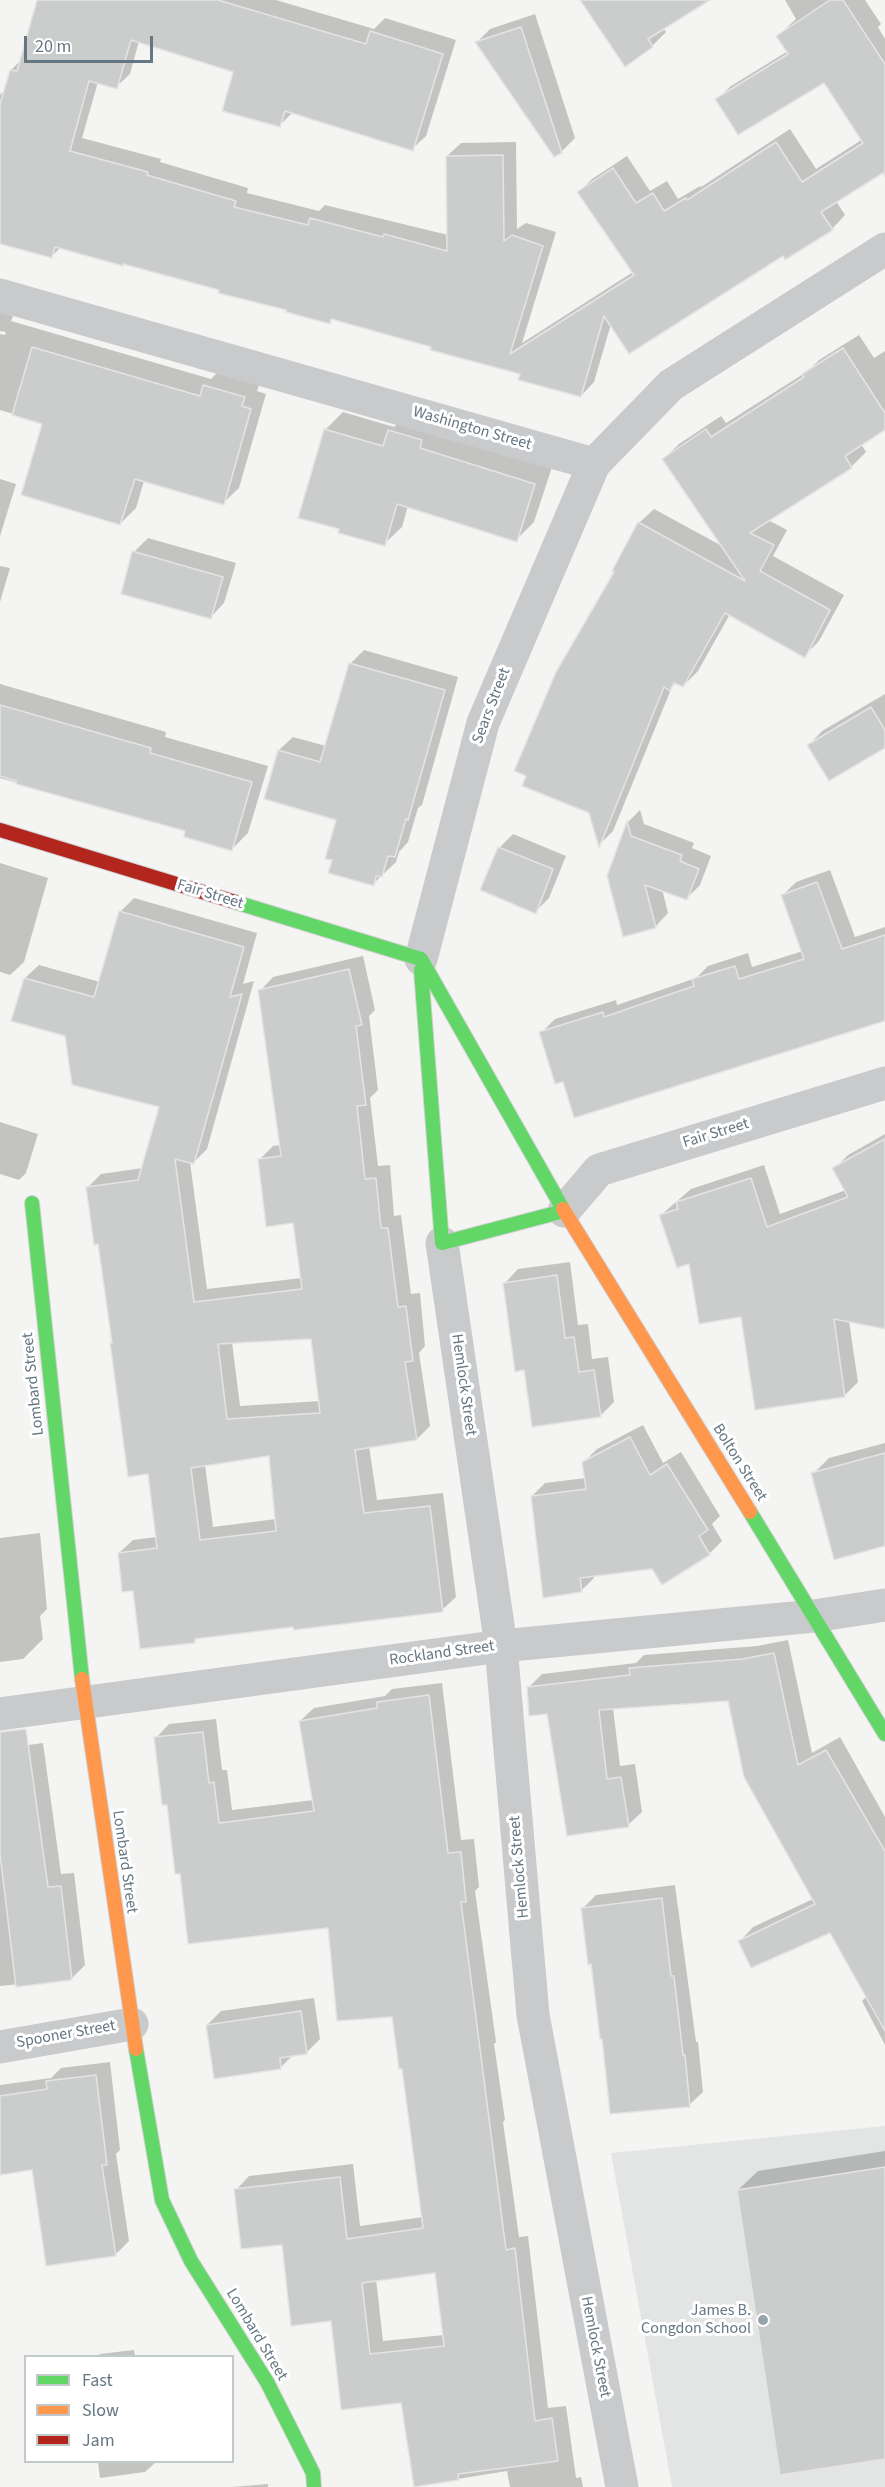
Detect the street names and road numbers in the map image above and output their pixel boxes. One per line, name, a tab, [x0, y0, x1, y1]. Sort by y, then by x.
street label: Washington Street	[411, 403, 533, 455]
street label: Sears Street	[469, 665, 515, 747]
street label: Fair Street	[175, 876, 245, 914]
street label: Fair Street	[681, 1115, 751, 1153]
street label: Lombard Street	[19, 1331, 49, 1437]
street label: Hemlock Street	[446, 1333, 480, 1437]
street label: Bolton Street	[708, 1421, 770, 1505]
street label: Rockland Street	[388, 1637, 496, 1671]
street label: Lombard Street	[107, 1809, 141, 1915]
street label: Hemlock Street	[506, 1815, 534, 1919]
street label: Spooner Street	[15, 2017, 117, 2053]
street label: Lombard Street	[221, 2286, 291, 2384]
street label: Hemlock Street	[576, 2295, 614, 2399]

